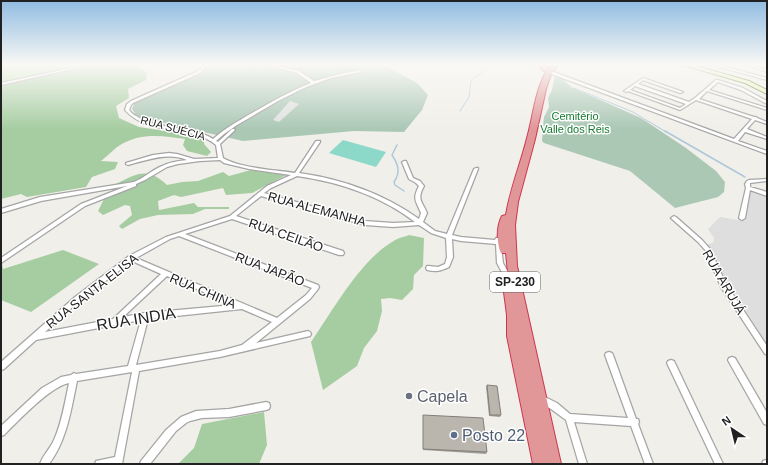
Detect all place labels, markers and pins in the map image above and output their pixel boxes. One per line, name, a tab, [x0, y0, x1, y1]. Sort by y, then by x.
place label: Capela	[417, 388, 468, 405]
marker: Capela	[404, 391, 414, 401]
place label: Posto 22	[462, 427, 525, 444]
marker: Posto 22	[449, 430, 459, 440]

